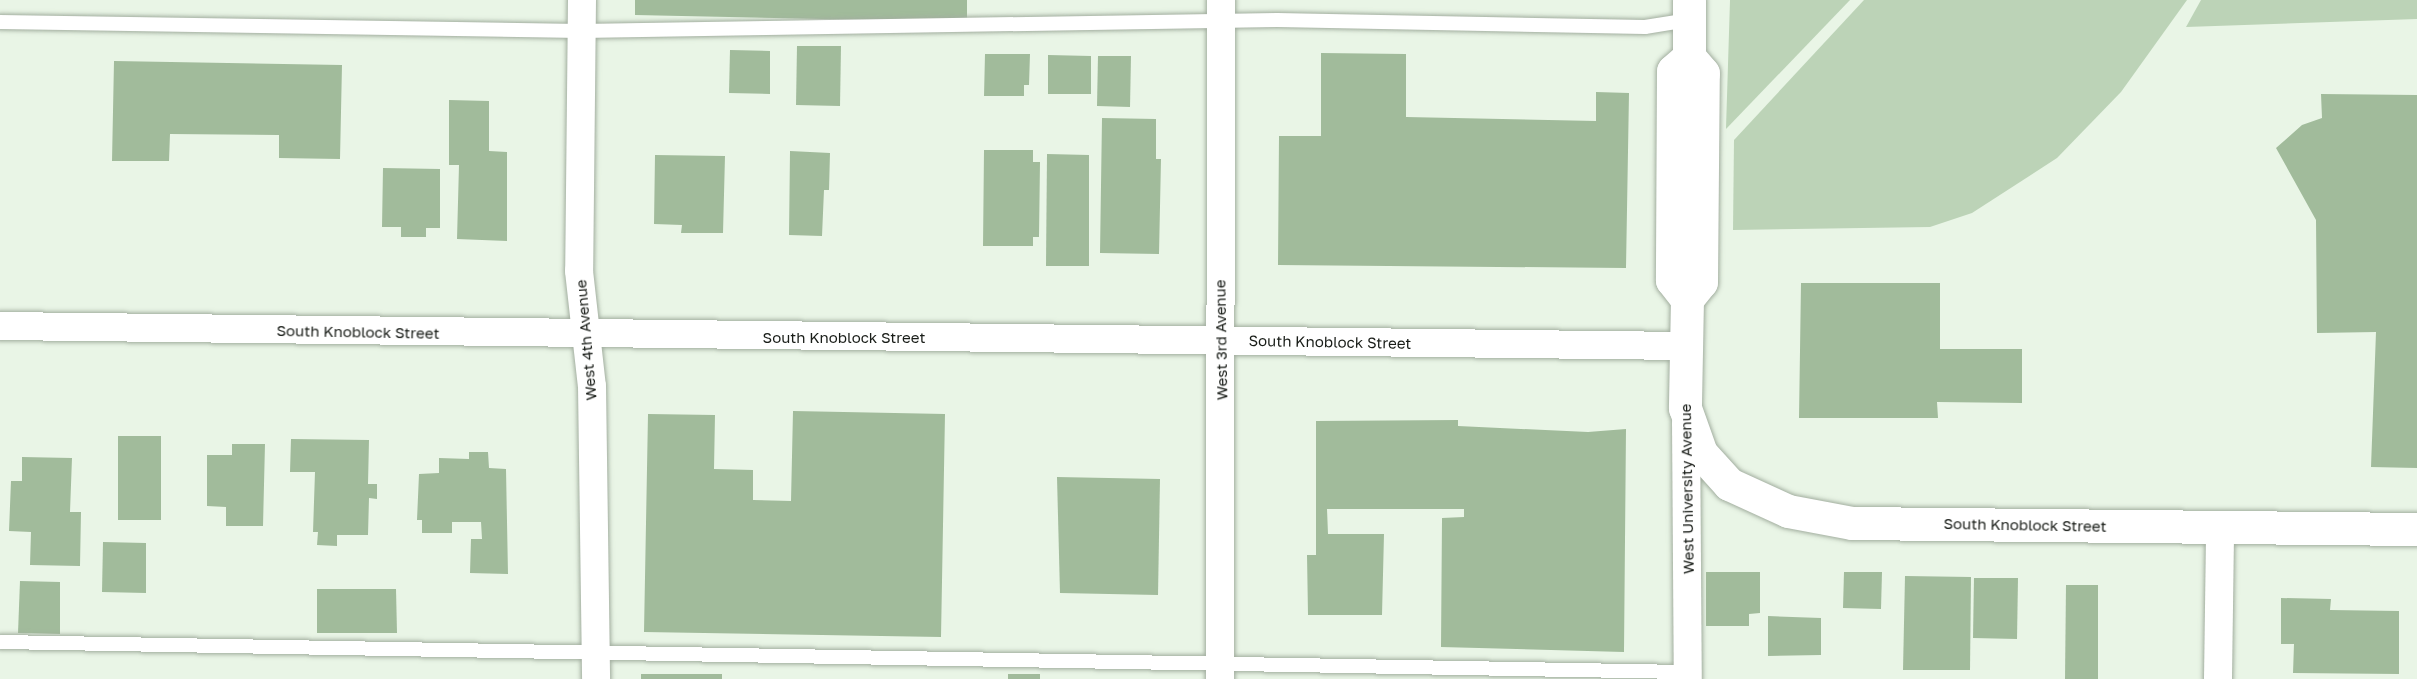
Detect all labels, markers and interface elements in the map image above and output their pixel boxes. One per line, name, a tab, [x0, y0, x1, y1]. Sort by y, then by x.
street label: West 4th Avenue	[572, 279, 600, 401]
street label: West 3rd Avenue	[1211, 280, 1231, 400]
street label: South Knoblock Street	[276, 322, 440, 342]
street label: South Knoblock Street	[763, 329, 925, 347]
street label: South Knoblock Street	[1248, 332, 1412, 352]
street label: West University Avenue	[1677, 404, 1697, 574]
street label: South Knoblock Street	[1943, 515, 2107, 535]

